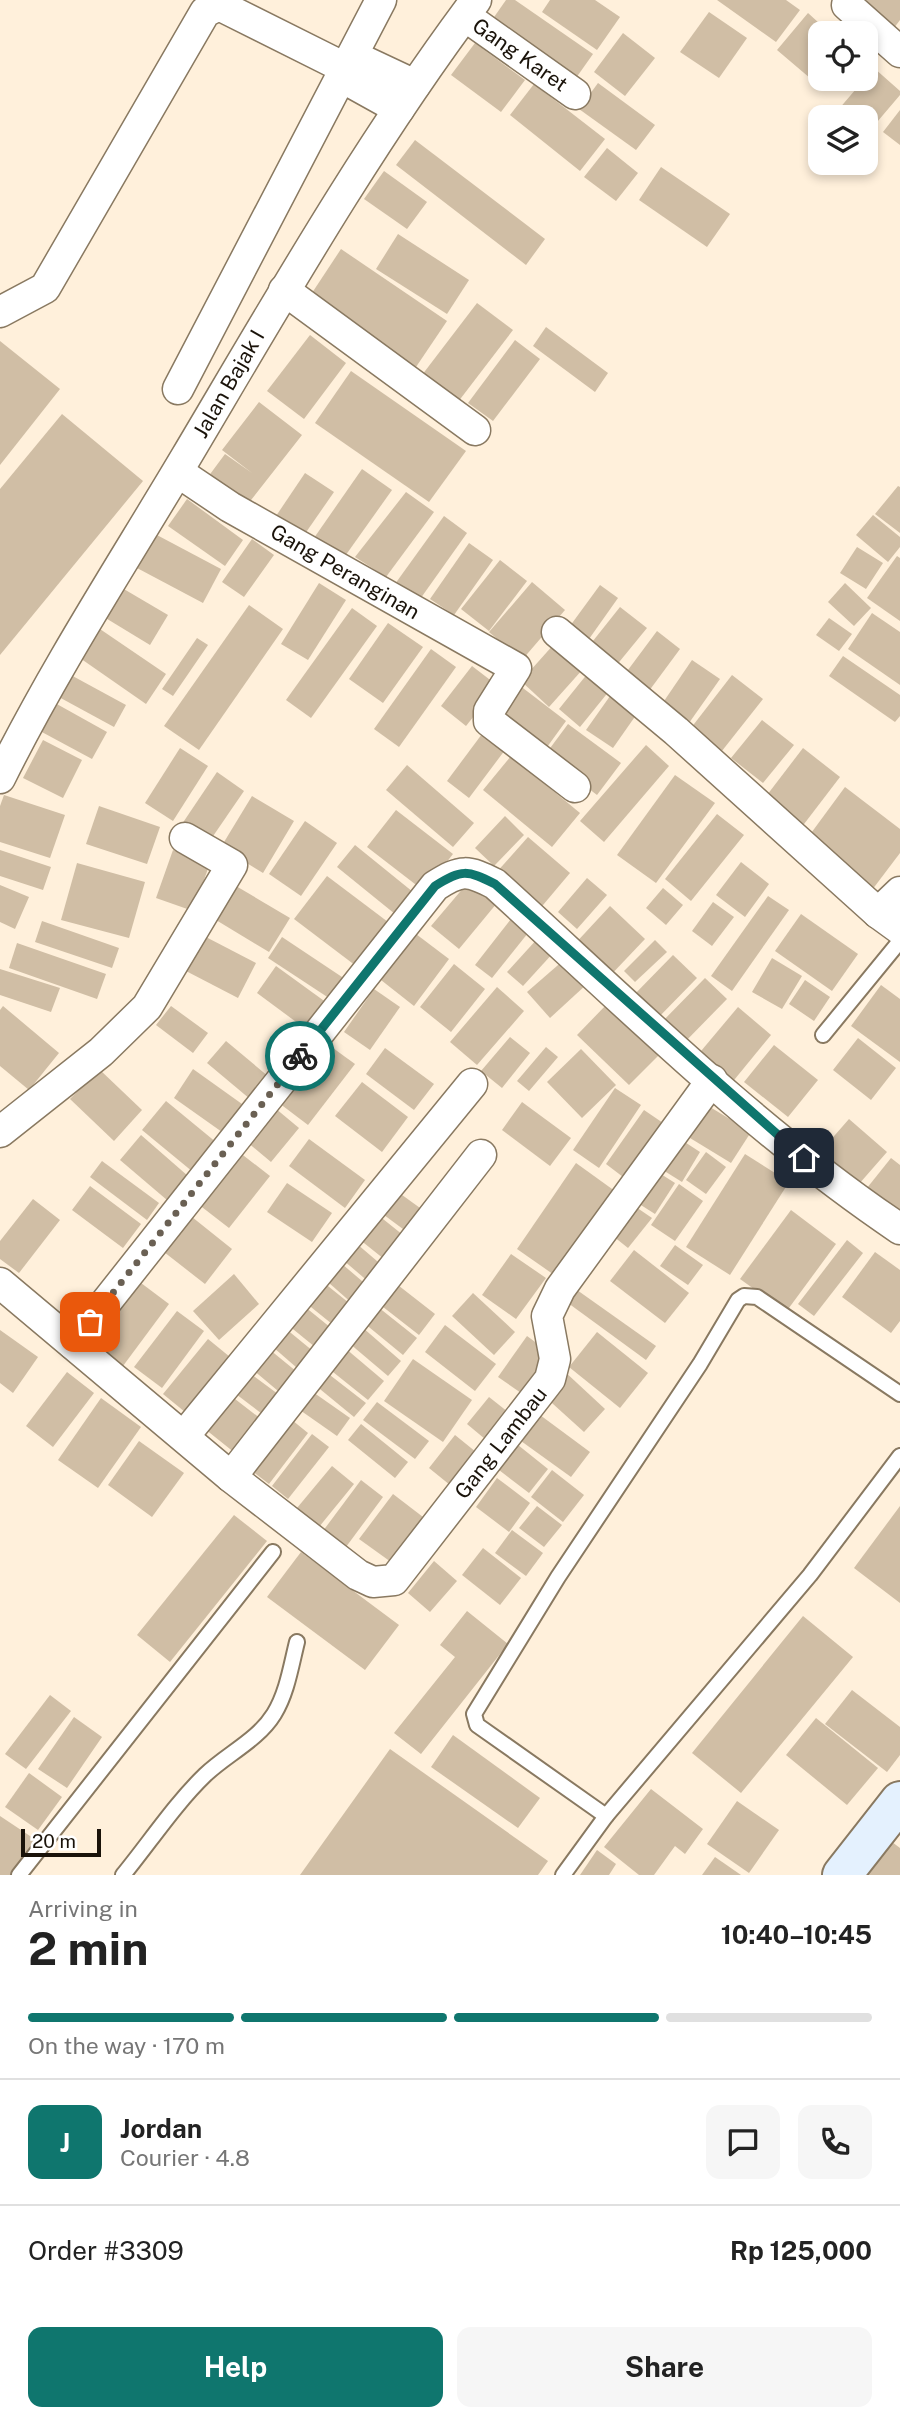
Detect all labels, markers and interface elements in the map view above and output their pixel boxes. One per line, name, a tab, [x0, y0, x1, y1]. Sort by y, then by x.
street label: Gang Karet	[468, 13, 573, 97]
map controls	[808, 21, 878, 175]
button: locate	[808, 21, 878, 91]
button: layers	[808, 105, 878, 175]
street label: Jalan Bajak I	[188, 325, 270, 442]
street label: Gang Peranginan	[266, 519, 424, 624]
courier	[265, 1021, 335, 1091]
icon: bike	[281, 1037, 319, 1075]
pin	[774, 1128, 834, 1188]
icon: home	[785, 1139, 823, 1177]
pin	[60, 1292, 120, 1352]
icon: bag	[71, 1303, 109, 1341]
street label: Gang Lambau	[449, 1382, 552, 1504]
scale bar	[21, 1826, 102, 1858]
text: 20 m	[32, 1830, 76, 1852]
text: Arriving in	[28, 1895, 138, 1922]
text: 10:40–10:45	[721, 1919, 872, 1950]
text: 2 min	[28, 1921, 148, 1975]
text: On the way · 170 m	[28, 2032, 225, 2059]
button: chat	[706, 2105, 780, 2179]
button: phone	[798, 2105, 872, 2179]
text: Jordan	[120, 2113, 202, 2144]
text: J	[60, 2127, 70, 2158]
text: Courier · 4.8	[120, 2144, 250, 2171]
text: Order #3309	[28, 2235, 184, 2266]
text: Rp 125,000	[730, 2235, 872, 2266]
button: Help	[28, 2327, 443, 2407]
button: Share	[457, 2327, 872, 2407]

